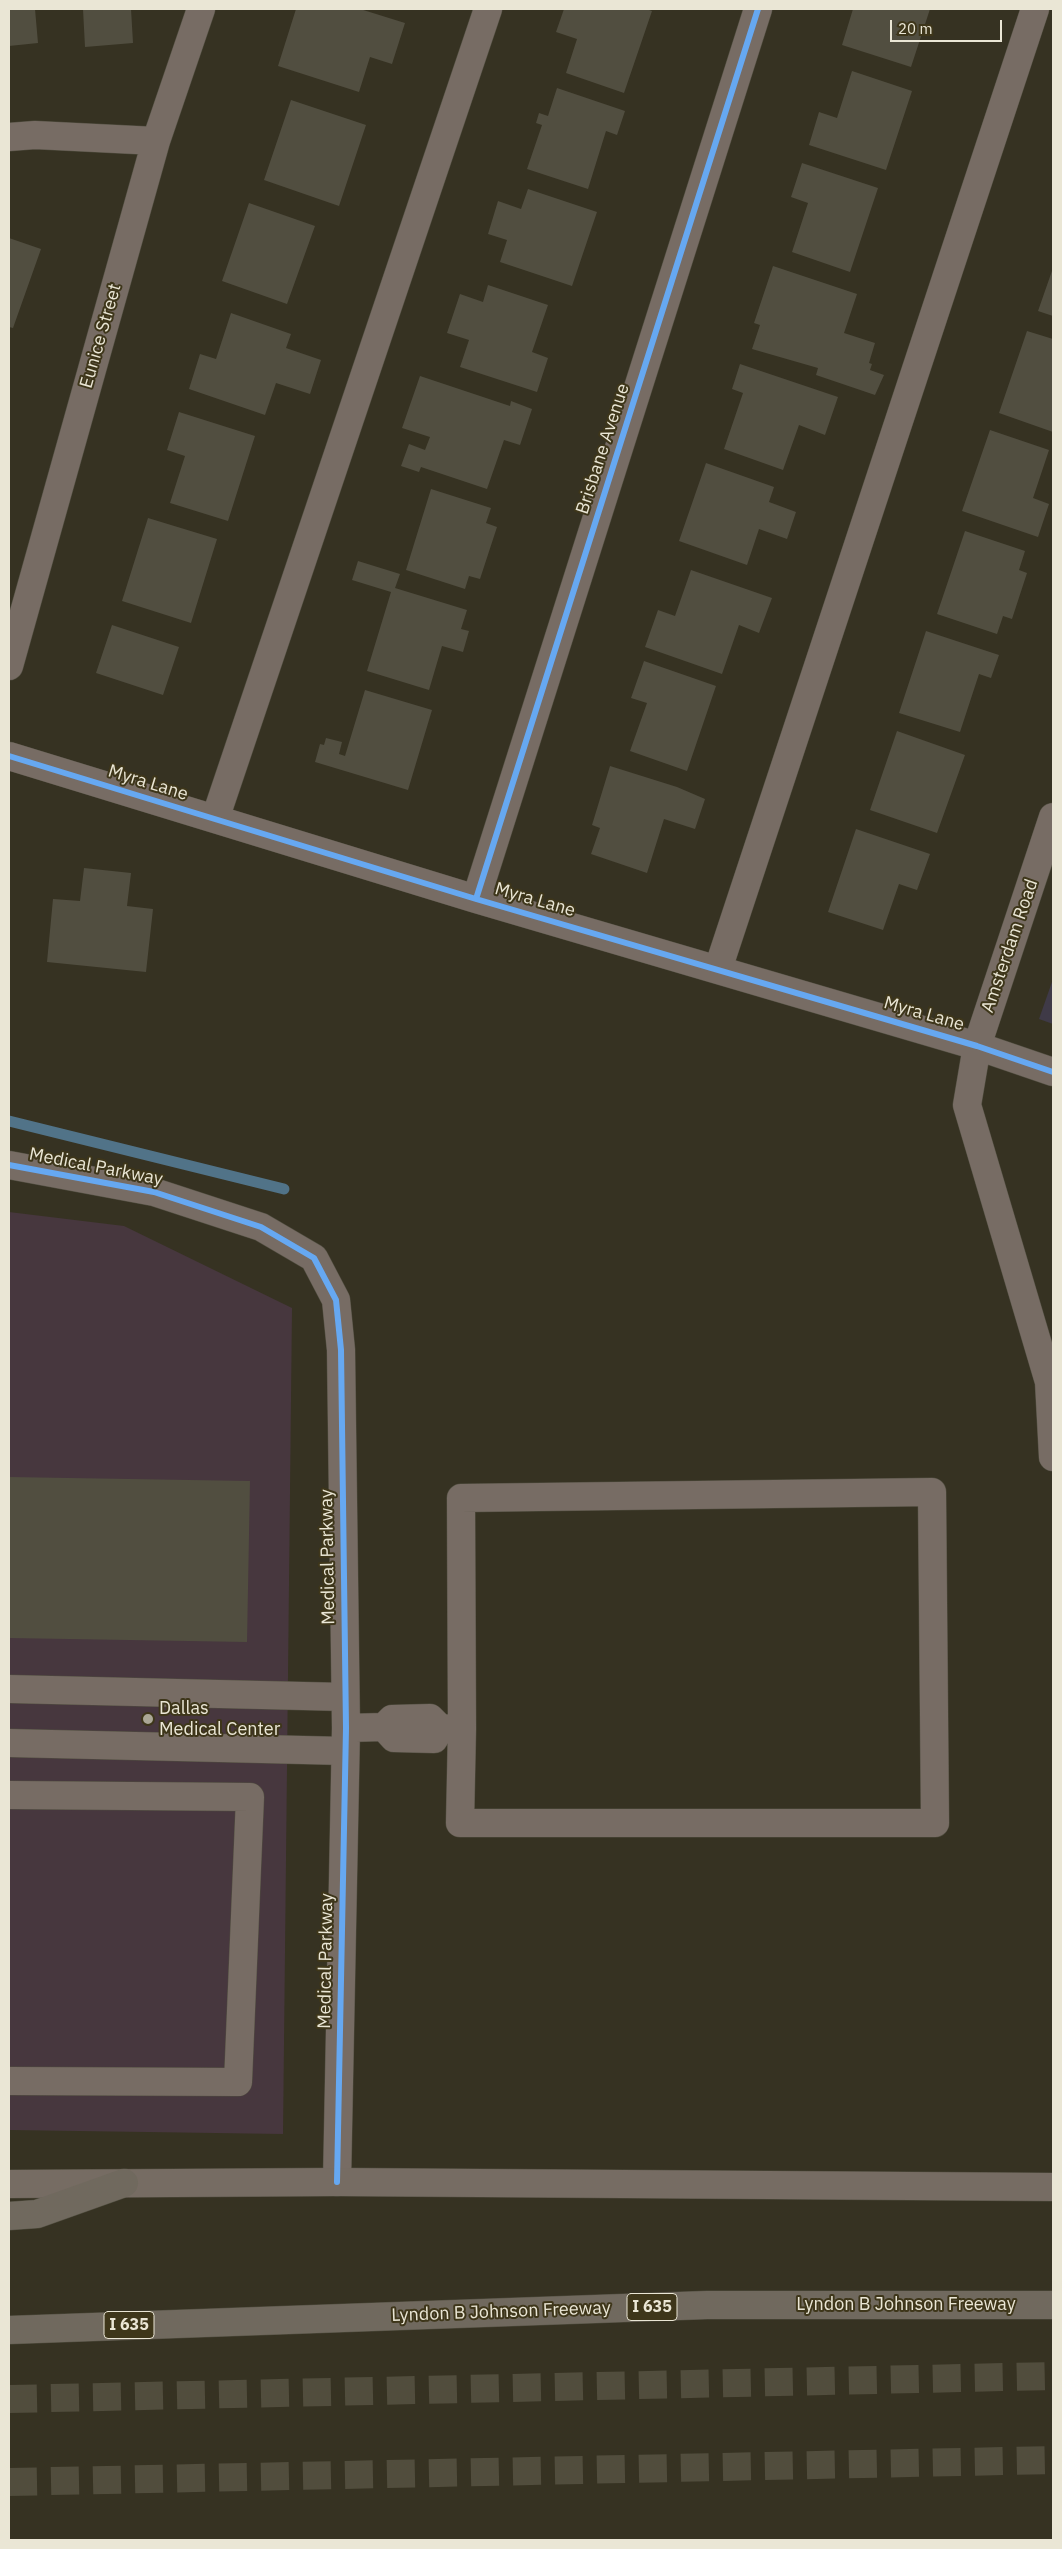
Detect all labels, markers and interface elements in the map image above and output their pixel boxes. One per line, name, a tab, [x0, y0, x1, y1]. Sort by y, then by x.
scale bar	[892, 10, 1004, 42]
text: 20 m	[898, 19, 933, 38]
street label: Eunice Street	[76, 281, 126, 391]
street label: Brisbane Avenue	[572, 381, 634, 517]
street label: Myra Lane	[105, 761, 191, 805]
street label: Amsterdam Road	[977, 876, 1043, 1016]
street label: Myra Lane	[492, 878, 578, 922]
street label: Myra Lane	[881, 992, 967, 1036]
street label: Medical Parkway	[27, 1143, 165, 1191]
street label: Medical Parkway	[316, 1489, 340, 1625]
place label: Dallas Medical Center	[159, 1698, 280, 1740]
marker: Dallas Medical Center	[141, 1712, 155, 1726]
street label: Medical Parkway	[314, 1893, 338, 2029]
road number: I 635	[627, 2294, 677, 2320]
street label: Lyndon B Johnson Freeway	[796, 2294, 1016, 2316]
street label: Lyndon B Johnson Freeway	[391, 2297, 611, 2327]
road number: I 635	[104, 2312, 154, 2338]

